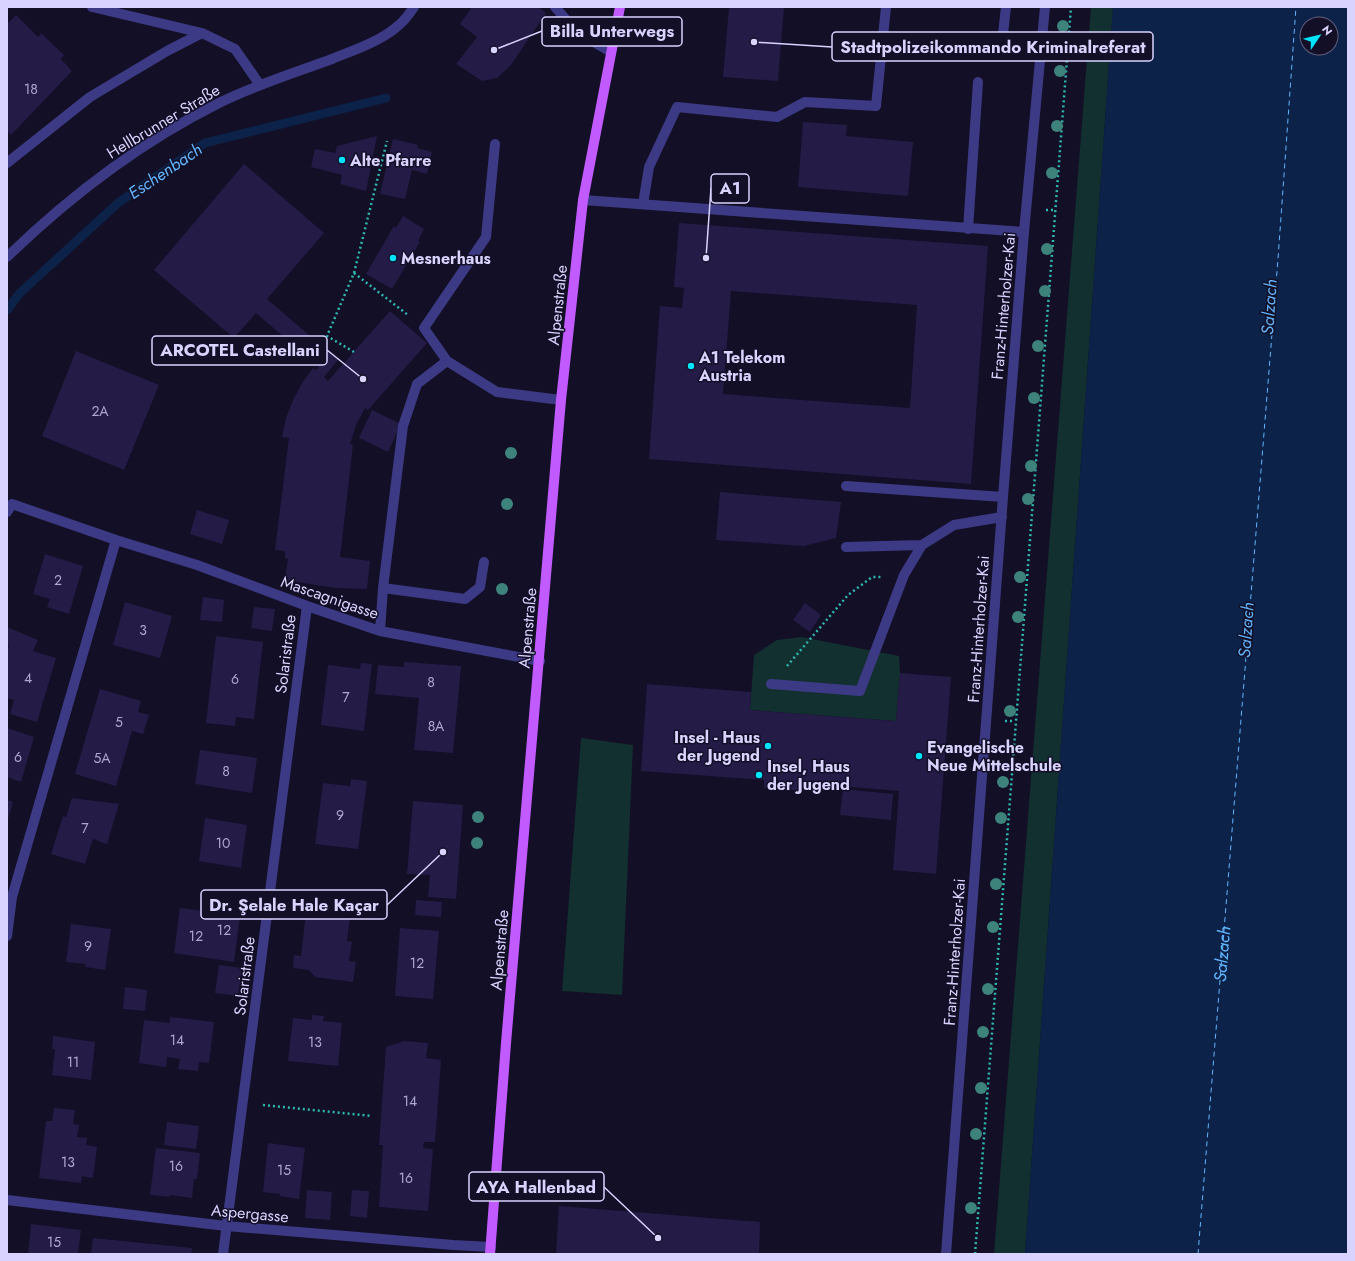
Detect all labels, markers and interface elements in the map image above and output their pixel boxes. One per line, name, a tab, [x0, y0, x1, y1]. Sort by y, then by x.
north arrow	[1299, 16, 1339, 56]
callout: Billa Unterwegs	[542, 17, 682, 46]
text: Billa Unterwegs	[550, 19, 674, 43]
text: N	[1318, 22, 1336, 38]
callout: Stadtpolizeikommando Kriminalreferat	[832, 32, 1153, 61]
text: Stadtpolizeikommando Kriminalreferat	[840, 35, 1146, 59]
street label: Hellbrunner Straße	[102, 78, 224, 164]
house number: 18	[24, 79, 38, 99]
water label: Eschenbach	[123, 137, 207, 205]
place label: Alte Pfarre	[349, 149, 431, 172]
marker: Alte Pfarre	[337, 155, 347, 165]
callout: A1	[711, 174, 749, 203]
text: A1	[718, 176, 741, 200]
street label: Franz-Hinterholzer-Kai	[986, 232, 1021, 381]
place label: Mesnerhaus	[401, 247, 491, 270]
marker: Mesnerhaus	[388, 253, 398, 263]
street label: Alpenstraße	[542, 264, 573, 346]
water label: Salzach	[1255, 278, 1283, 336]
callout: ARCOTEL Castellani	[152, 336, 327, 365]
text: ARCOTEL Castellani	[159, 338, 320, 362]
place label: A1 Telekom Austria	[698, 346, 785, 387]
marker: A1 Telekom Austria	[686, 361, 696, 371]
house number: 2A	[91, 401, 109, 421]
street label: Franz-Hinterholzer-Kai	[962, 555, 995, 703]
house number: 2	[54, 570, 62, 590]
street label: Mascagnigasse	[278, 570, 382, 625]
street label: Alpenstraße	[513, 587, 542, 669]
water label: Salzach	[1232, 601, 1260, 659]
street label: Solaristraße	[269, 613, 302, 695]
house number: 3	[139, 620, 147, 640]
house number: 4	[24, 668, 32, 688]
house number: 6	[231, 669, 239, 689]
house number: 8	[427, 672, 435, 692]
house number: 7	[342, 687, 350, 707]
house number: 5	[115, 712, 123, 732]
house number: 8A	[428, 716, 445, 736]
place label: Insel - Haus der Jugend	[674, 726, 760, 767]
place label: Evangelische Neue Mittelschule	[927, 736, 1061, 777]
marker: Insel - Haus der Jugend	[763, 741, 773, 751]
house number: 6	[14, 747, 22, 767]
house number: 5A	[93, 748, 111, 768]
marker: Evangelische Neue Mittelschule	[914, 751, 924, 761]
place label: Insel, Haus der Jugend	[767, 755, 850, 796]
house number: 8	[222, 761, 230, 781]
marker: Insel, Haus der Jugend	[754, 770, 764, 780]
house number: 9	[336, 805, 344, 825]
house number: 7	[81, 818, 89, 838]
house number: 10	[216, 833, 230, 853]
street label: Franz-Hinterholzer-Kai	[938, 878, 971, 1026]
callout: Dr. Şelale Hale Kaçar	[201, 890, 387, 919]
text: Dr. Şelale Hale Kaçar	[209, 893, 379, 917]
street label: Alpenstraße	[485, 909, 514, 991]
house number: 12	[217, 920, 231, 940]
water label: Salzach	[1208, 925, 1236, 983]
house number: 12	[189, 926, 203, 946]
street label: Solaristraße	[228, 935, 261, 1017]
house number: 9	[84, 936, 92, 956]
house number: 12	[410, 953, 424, 973]
house number: 14	[170, 1030, 184, 1050]
house number: 13	[308, 1032, 322, 1052]
house number: 11	[67, 1052, 79, 1072]
house number: 14	[403, 1091, 417, 1111]
house number: 13	[61, 1152, 75, 1172]
house number: 16	[169, 1156, 183, 1176]
house number: 15	[277, 1160, 291, 1180]
house number: 16	[399, 1168, 413, 1188]
callout: AYA Hallenbad	[469, 1172, 604, 1201]
text: AYA Hallenbad	[475, 1175, 596, 1199]
street label: Aspergasse	[210, 1199, 290, 1228]
house number: 15	[47, 1232, 61, 1252]

